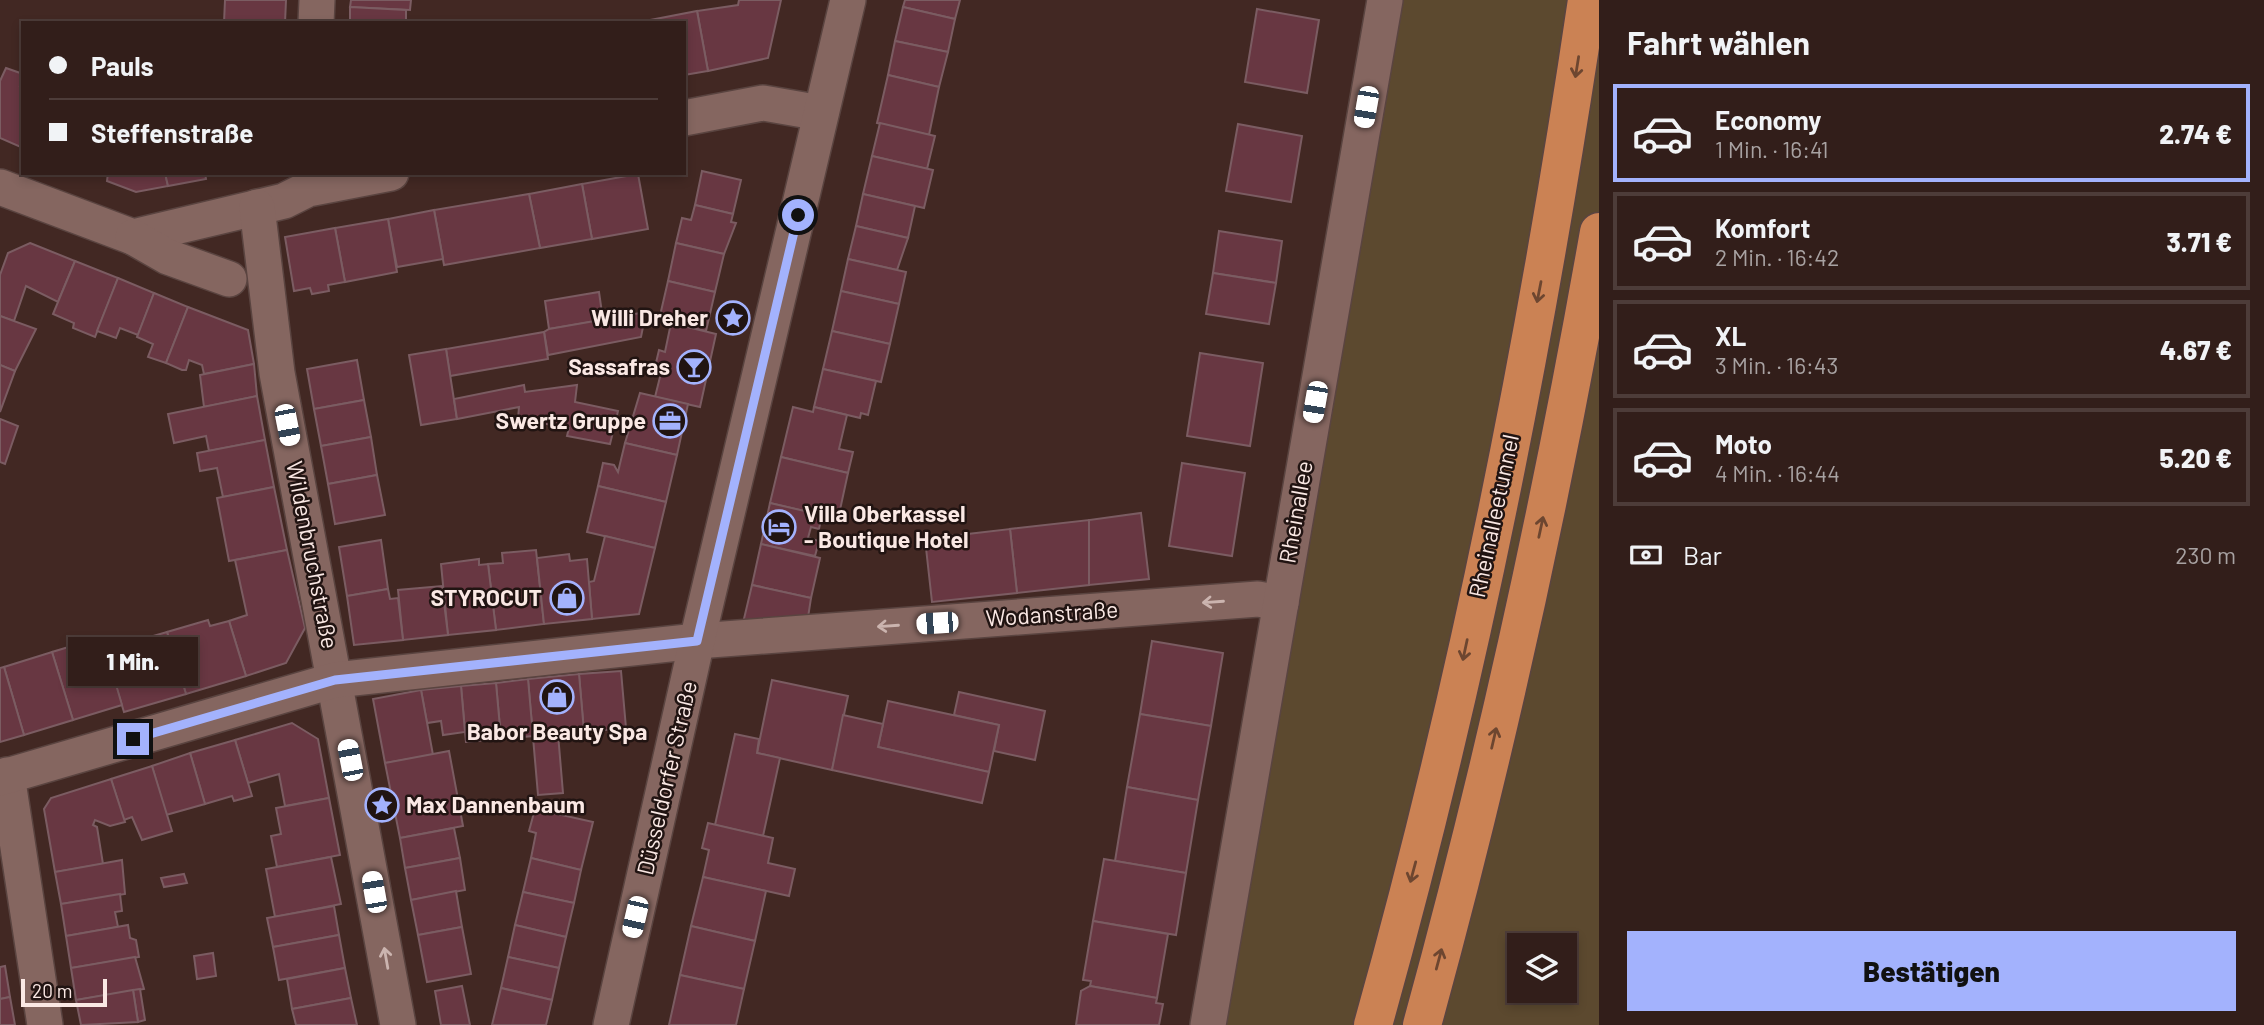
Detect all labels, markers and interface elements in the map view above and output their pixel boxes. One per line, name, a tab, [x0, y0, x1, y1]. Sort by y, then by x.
text: Fahrt wählen	[1627, 23, 1810, 61]
text: Pauls	[91, 50, 154, 81]
one-way arrow	[1570, 56, 1583, 78]
car	[1353, 84, 1380, 130]
icon: car	[1631, 102, 1694, 165]
text: Economy	[1715, 104, 1821, 135]
text: Steffenstraße	[91, 117, 253, 148]
text: 2.74 €	[2159, 118, 2232, 149]
text: 1 Min. · 16:41	[1715, 135, 1829, 163]
route start	[782, 199, 814, 231]
icon: car	[1631, 210, 1694, 273]
text: Komfort	[1715, 212, 1810, 243]
text: 3.71 €	[2167, 226, 2232, 257]
text: 2 Min. · 16:42	[1715, 243, 1839, 271]
one-way arrow	[1532, 280, 1546, 303]
place icon: Willi Dreher	[714, 299, 752, 337]
place label: Willi Dreher	[591, 303, 708, 331]
icon: car	[1631, 318, 1694, 381]
text: XL	[1715, 320, 1746, 351]
text: 4.67 €	[2160, 334, 2232, 365]
bar icon: Sassafras	[675, 348, 713, 386]
text: 3 Min. · 16:43	[1715, 351, 1838, 379]
place label: Sassafras	[568, 352, 670, 380]
car	[1302, 379, 1329, 425]
car	[273, 402, 302, 448]
office icon: Swertz Gruppe	[651, 402, 689, 440]
place label: Swertz Gruppe	[496, 406, 646, 434]
icon: car	[1631, 426, 1694, 489]
text: Moto	[1715, 428, 1772, 459]
street label: Rheinalleetunnel	[1462, 431, 1524, 600]
text: 5.20 €	[2160, 442, 2232, 473]
street label: Rheinallee	[1272, 458, 1318, 565]
street label: Wildenbruchstraße	[281, 459, 345, 651]
text: 4 Min. · 16:44	[1715, 459, 1840, 487]
place label: Villa Oberkassel - Boutique Hotel	[804, 499, 969, 553]
hotel icon: Villa Oberkassel - Boutique Hotel	[760, 508, 798, 546]
one-way arrow	[1536, 516, 1549, 538]
icon: cash	[1627, 536, 1665, 574]
text: Bar	[1683, 539, 1722, 570]
text: 230 m	[2175, 541, 2236, 569]
shop icon: STYROCUT	[548, 579, 586, 617]
place label: STYROCUT	[431, 583, 542, 611]
street label: Wodanstraße	[985, 594, 1119, 632]
one-way arrow	[1202, 596, 1225, 609]
car	[916, 611, 959, 635]
one-way arrow	[877, 620, 900, 633]
callout: 1 Min.	[68, 638, 198, 686]
one-way arrow	[1458, 639, 1471, 661]
text: 1 Min.	[106, 647, 160, 675]
shop icon: Babor Beauty Spa	[538, 678, 576, 716]
street label: Düsseldorfer Straße	[630, 678, 702, 878]
place label: Babor Beauty Spa	[467, 717, 647, 745]
route end	[117, 723, 149, 755]
one-way arrow	[1487, 727, 1501, 750]
car	[336, 737, 365, 783]
place icon: Max Dannenbaum	[363, 786, 401, 824]
place label: Max Dannenbaum	[406, 790, 585, 818]
one-way arrow	[1406, 860, 1419, 883]
car	[361, 869, 388, 915]
car	[621, 894, 650, 940]
button: Bestätigen	[1627, 931, 2236, 1011]
map controls	[1507, 933, 1577, 1003]
button: layers	[1507, 933, 1577, 1003]
one-way arrow	[378, 947, 392, 970]
one-way arrow	[1433, 948, 1446, 971]
scale bar	[21, 976, 107, 1008]
text: 20 m	[32, 979, 72, 1002]

